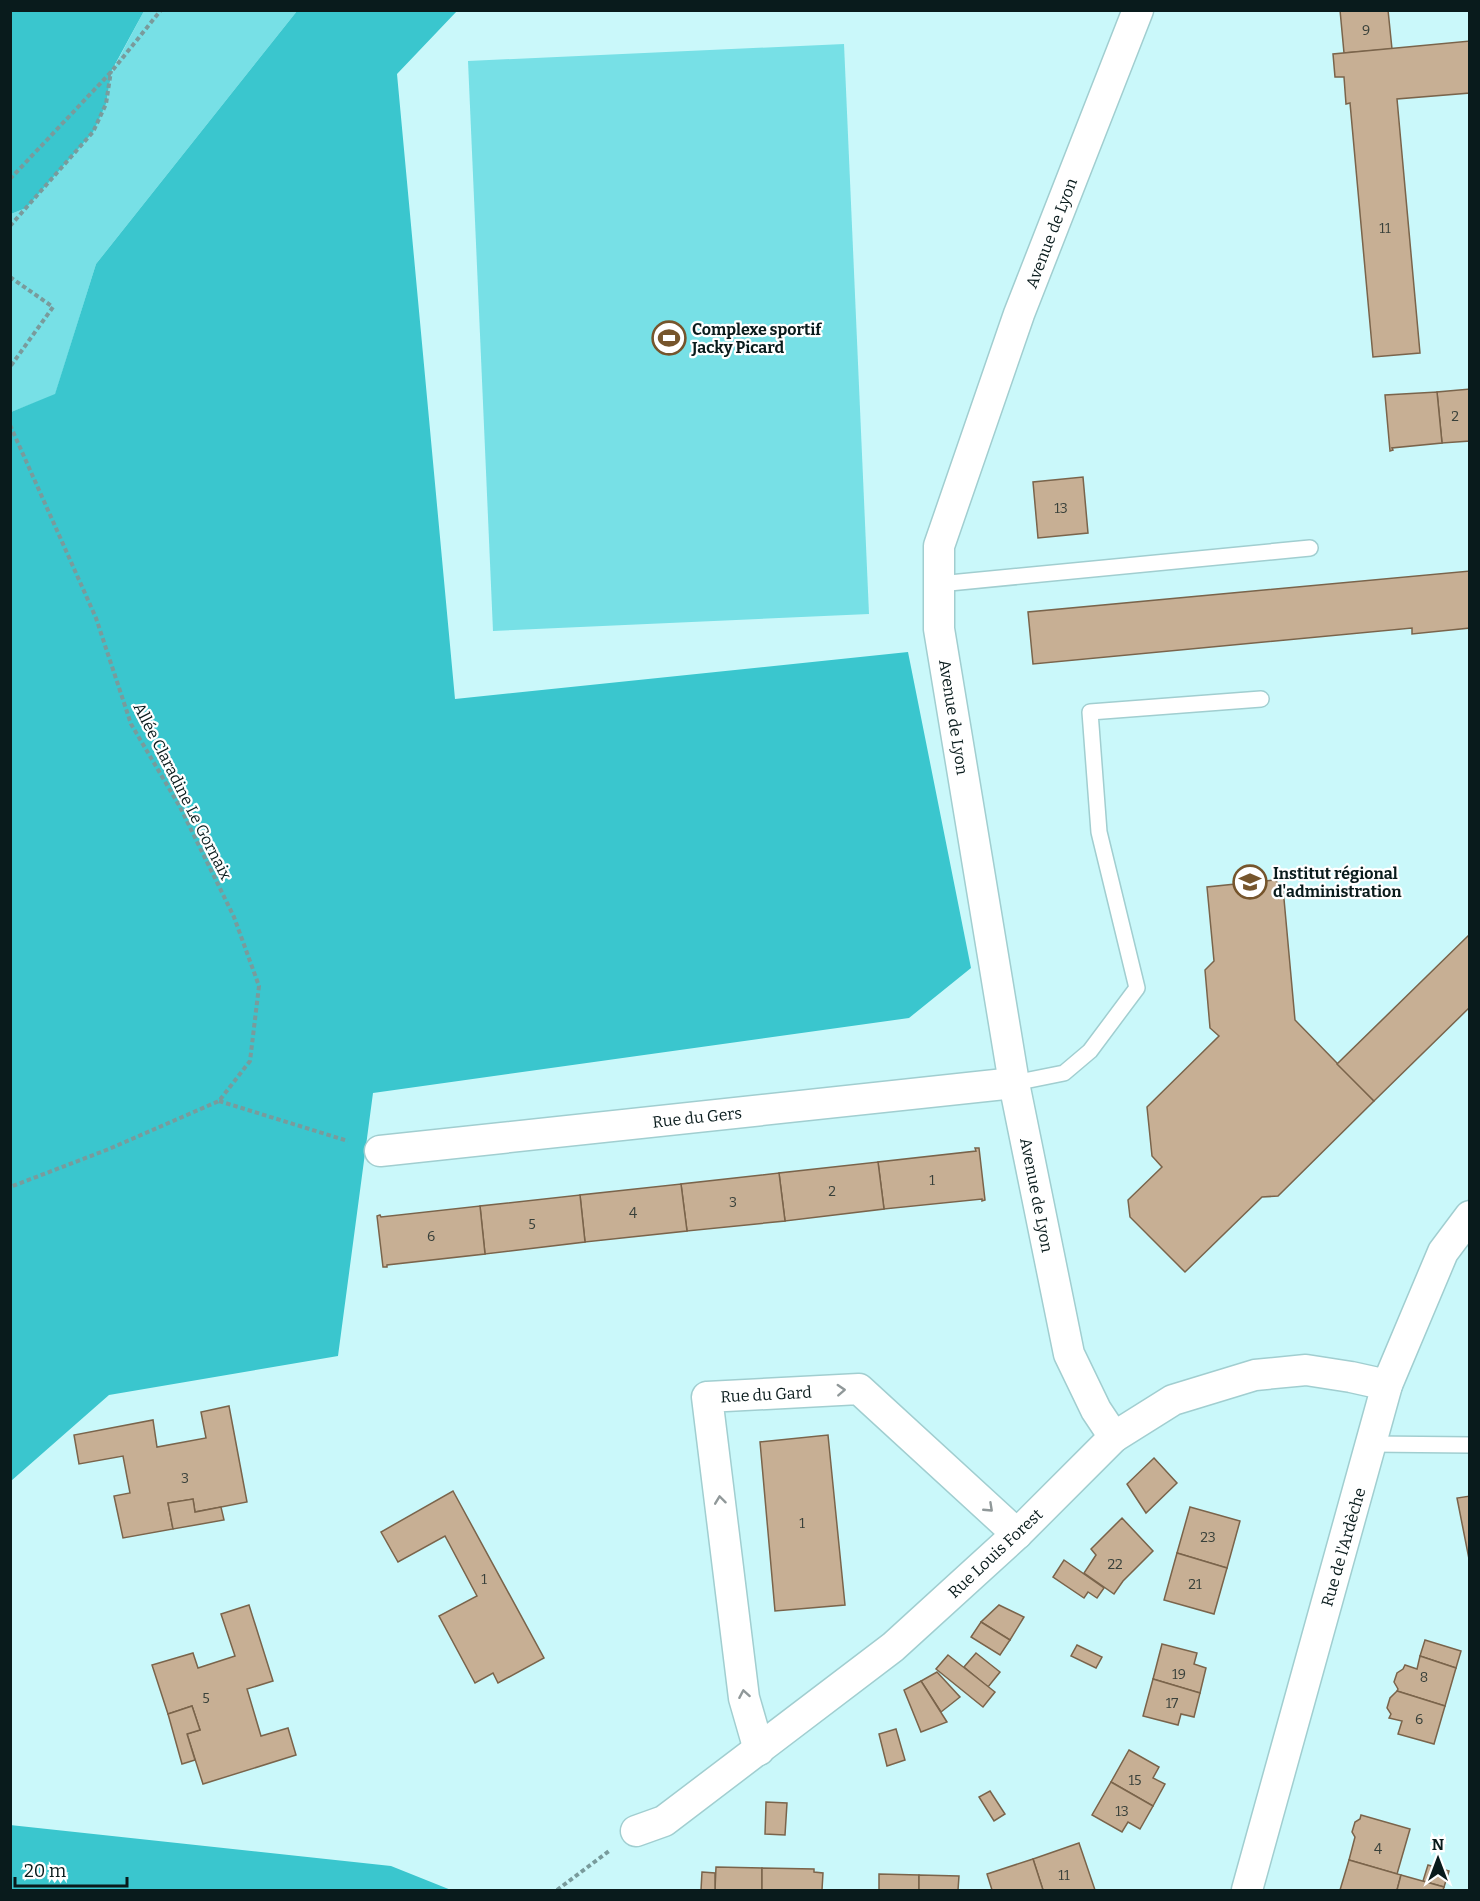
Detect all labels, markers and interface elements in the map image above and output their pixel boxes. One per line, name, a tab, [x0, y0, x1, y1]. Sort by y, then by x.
house number: 9	[1362, 22, 1370, 39]
street label: Avenue de Lyon	[1022, 175, 1081, 291]
house number: 11	[1379, 220, 1391, 237]
sports icon: Complexe sportif Jacky Picard	[651, 320, 687, 356]
place label: Complexe sportif Jacky Picard	[691, 320, 822, 357]
house number: 2	[1451, 408, 1459, 425]
house number: 13	[1054, 500, 1068, 517]
street label: Avenue de Lyon	[935, 658, 972, 776]
street label: Allée Claradine Le Gornaix	[130, 699, 236, 883]
school or university icon: Institut régional d'administration	[1232, 864, 1268, 900]
place label: Institut régional d'administration	[1273, 864, 1402, 901]
street label: Rue du Gers	[651, 1103, 743, 1132]
street label: Avenue de Lyon	[1016, 1136, 1057, 1254]
house number: 1	[929, 1172, 935, 1189]
house number: 2	[828, 1183, 836, 1200]
house number: 3	[729, 1194, 737, 1211]
house number: 4	[629, 1205, 637, 1222]
house number: 5	[528, 1216, 536, 1233]
house number: 6	[427, 1228, 435, 1245]
street label: Rue du Gard	[720, 1383, 813, 1406]
one-way arrow	[836, 1383, 845, 1396]
house number: 3	[181, 1470, 189, 1487]
street label: Rue de l'Ardèche	[1317, 1486, 1370, 1609]
one-way arrow	[714, 1496, 727, 1505]
one-way arrow	[982, 1501, 993, 1512]
street label: Rue Louis Forest	[944, 1505, 1047, 1602]
house number: 1	[799, 1515, 805, 1532]
house number: 23	[1200, 1529, 1216, 1546]
house number: 22	[1107, 1556, 1123, 1573]
house number: 1	[481, 1571, 487, 1588]
house number: 21	[1188, 1576, 1202, 1593]
house number: 19	[1172, 1666, 1186, 1683]
house number: 8	[1420, 1669, 1428, 1686]
one-way arrow	[738, 1689, 750, 1698]
house number: 5	[202, 1690, 210, 1707]
house number: 17	[1166, 1695, 1178, 1712]
house number: 6	[1415, 1711, 1423, 1728]
house number: 15	[1128, 1772, 1142, 1789]
house number: 13	[1115, 1803, 1129, 1820]
north arrow	[1408, 1829, 1468, 1889]
text: N	[1432, 1835, 1444, 1854]
house number: 4	[1374, 1841, 1382, 1858]
scale bar	[15, 1850, 128, 1888]
text: 20 m	[24, 1860, 66, 1882]
house number: 11	[1058, 1867, 1070, 1884]

